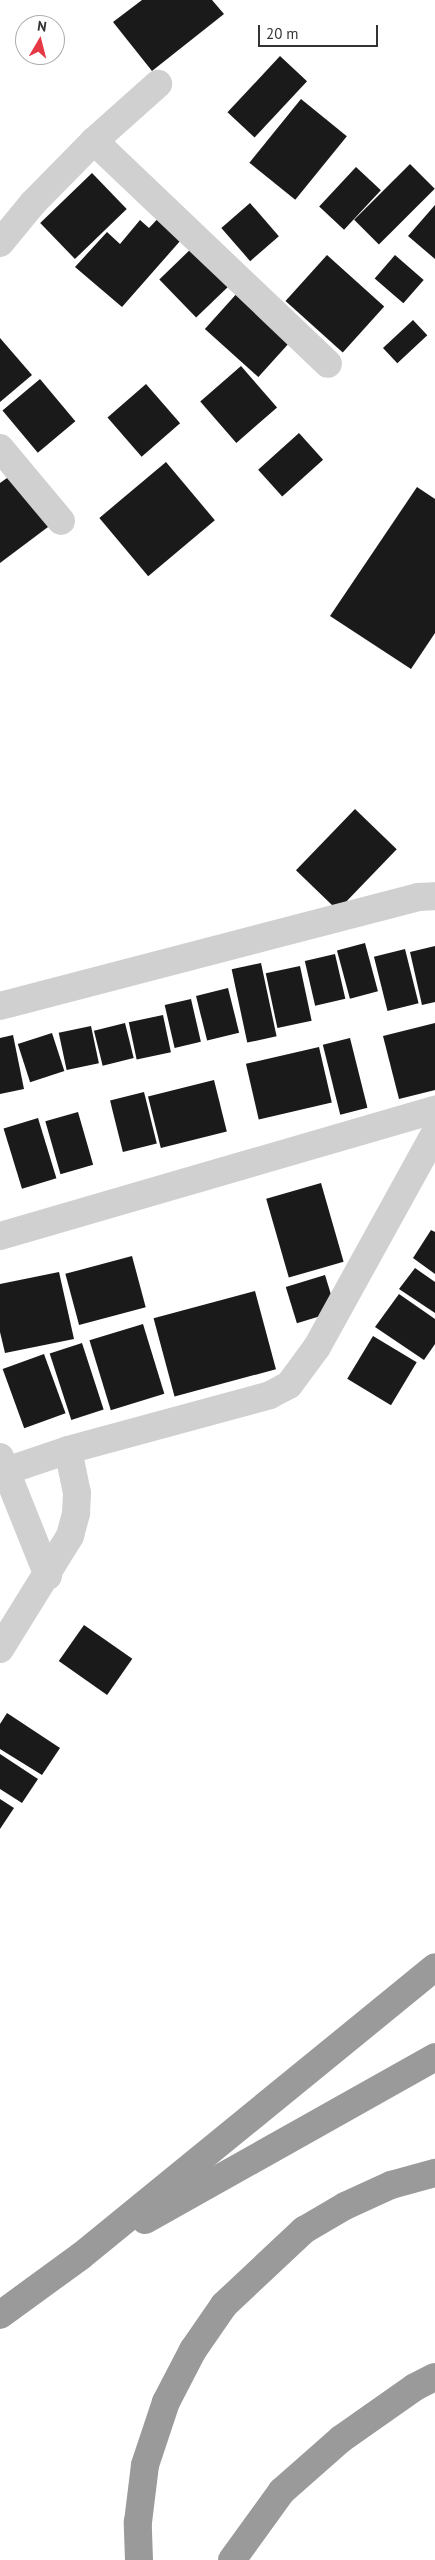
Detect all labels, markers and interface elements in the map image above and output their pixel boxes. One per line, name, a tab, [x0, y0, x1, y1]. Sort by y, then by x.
north arrow	[15, 15, 65, 65]
scale bar	[260, 15, 380, 47]
text: N	[36, 17, 48, 36]
text: 20 m	[266, 24, 299, 43]

